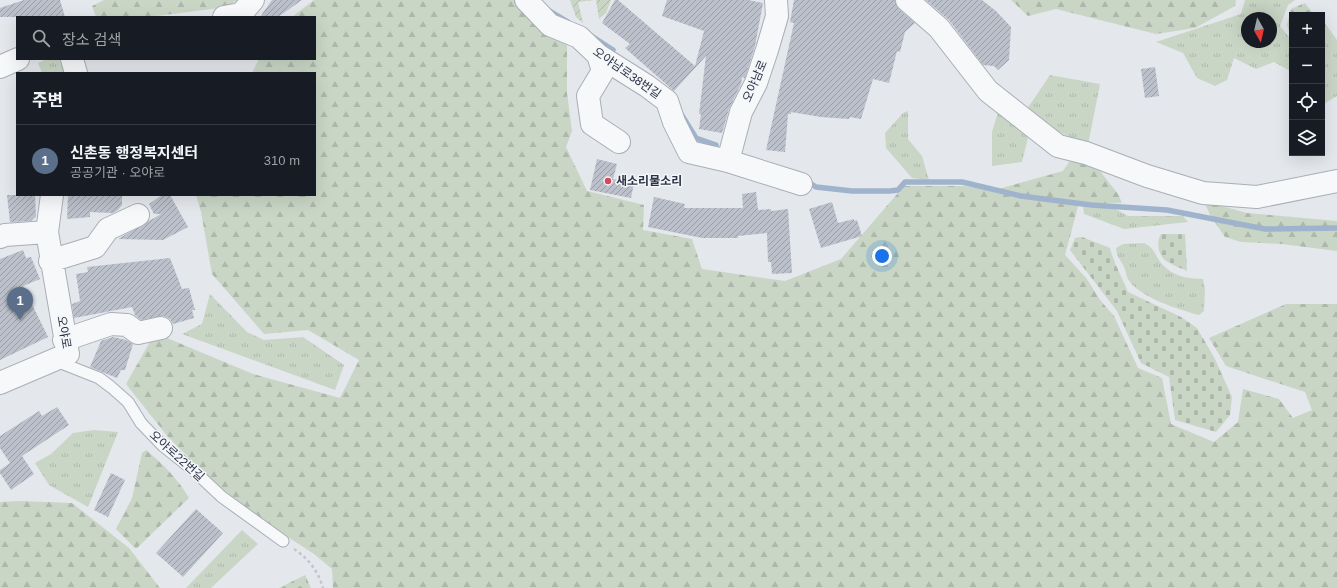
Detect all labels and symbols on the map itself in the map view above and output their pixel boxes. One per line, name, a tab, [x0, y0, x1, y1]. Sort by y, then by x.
north arrow	[1241, 12, 1277, 48]
street label: 오야남로38번길	[590, 44, 664, 102]
street label: 오야남로	[740, 58, 770, 104]
place label: 새소리물소리	[616, 174, 682, 188]
marker: 새소리물소리	[603, 176, 613, 186]
your location	[872, 246, 892, 266]
pin: 1	[7, 287, 33, 320]
street label: 오야로	[54, 314, 74, 350]
street label: 오야로22번길	[147, 428, 207, 484]

